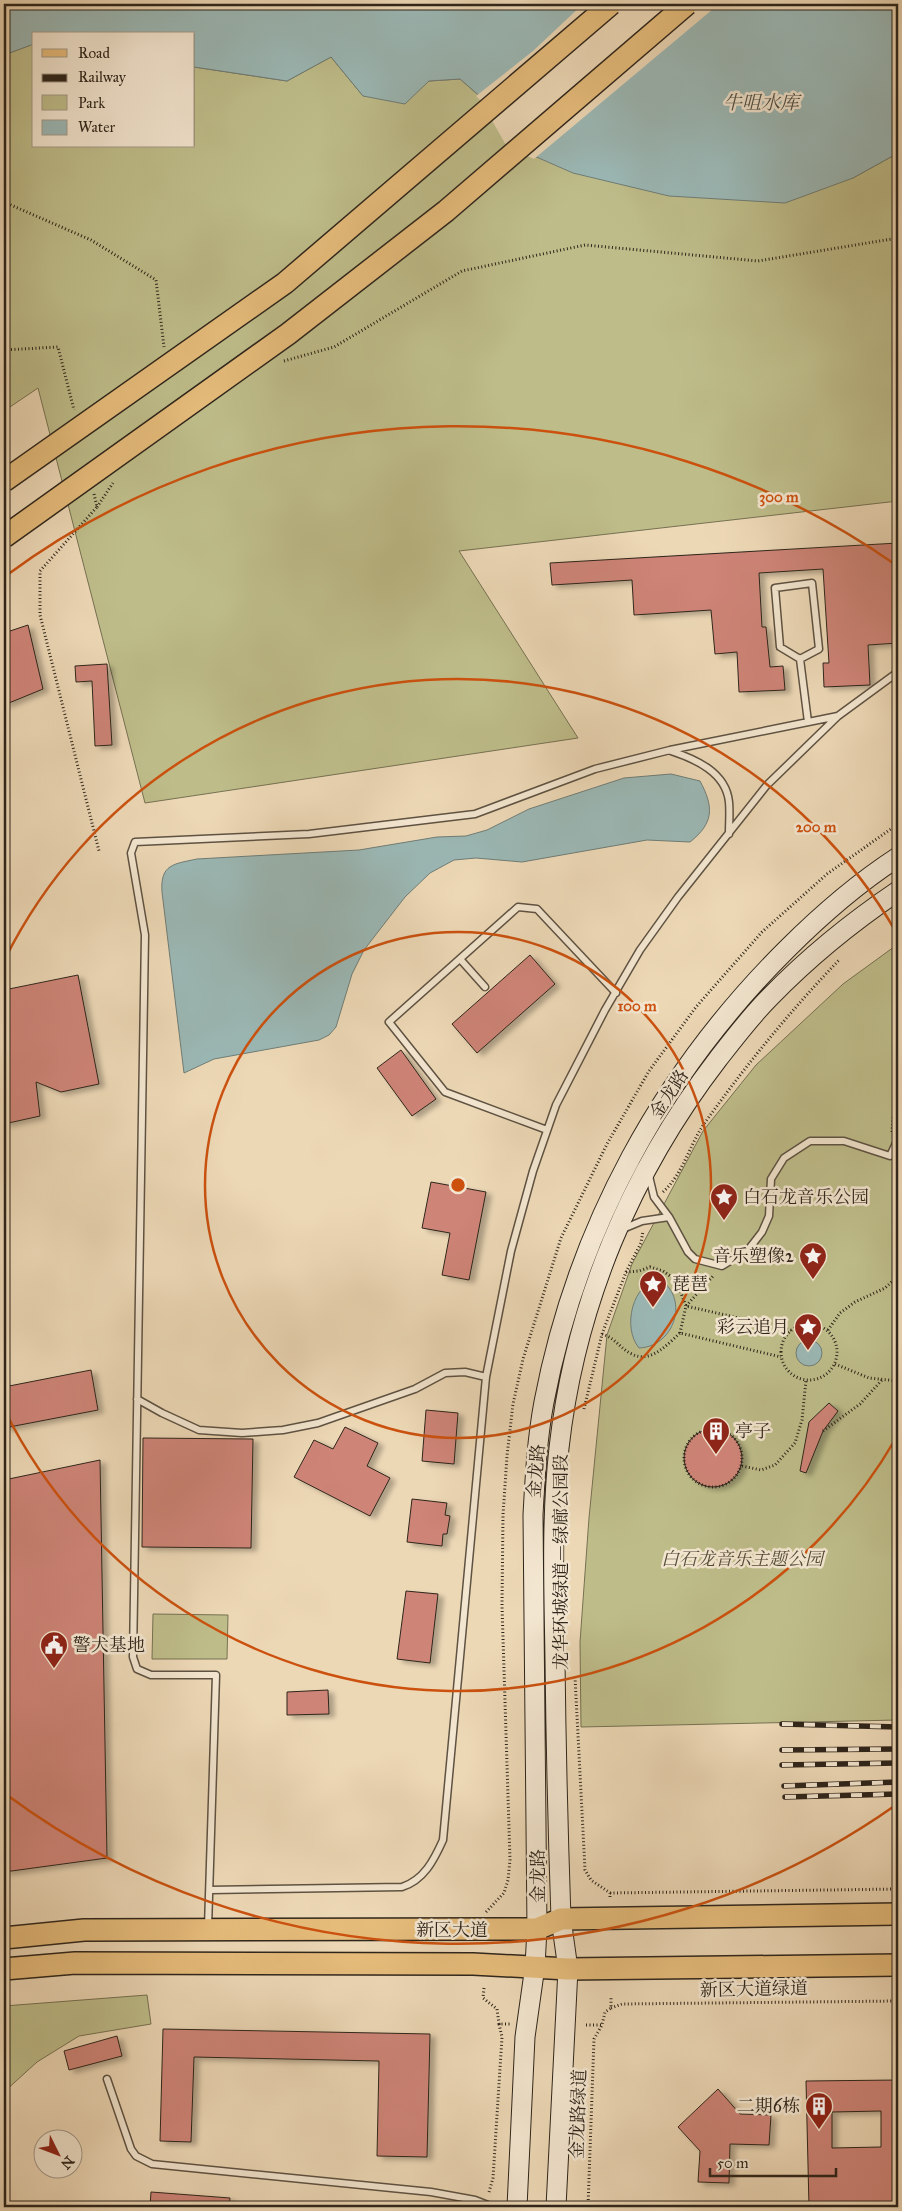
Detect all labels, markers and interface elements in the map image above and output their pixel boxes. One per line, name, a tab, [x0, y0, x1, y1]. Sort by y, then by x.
legend	[32, 32, 195, 148]
text: Road	[78, 44, 110, 62]
text: Railway	[78, 68, 127, 86]
water label: 牛咀水库	[723, 91, 802, 114]
text: Park	[78, 94, 105, 112]
text: Water	[78, 118, 115, 136]
text: 300 m	[759, 488, 799, 507]
text: 200 m	[796, 818, 837, 836]
text: 100 m	[617, 997, 657, 1015]
street label: 金龙路	[645, 1065, 693, 1123]
centre of rings	[449, 1176, 467, 1194]
place icon: 白石龙音乐公园	[709, 1182, 739, 1221]
place label: 白石龙音乐公园	[743, 1186, 869, 1208]
place icon: 音乐塑像2	[798, 1241, 828, 1280]
place label: 音乐塑像2	[713, 1245, 794, 1267]
place icon: 琵琶	[638, 1269, 668, 1308]
place label: 琵琶	[672, 1273, 708, 1295]
place icon: 彩云追月	[793, 1312, 823, 1351]
place label: 彩云追月	[717, 1316, 789, 1338]
building icon: 亭子	[701, 1416, 731, 1455]
place label: 亭子	[735, 1420, 771, 1442]
street label: 金龙路	[523, 1443, 549, 1499]
street label: 龙华环城绿道－绿廊公园段	[550, 1454, 572, 1670]
park label: 白石龙音乐主题公园	[661, 1548, 826, 1570]
public building icon: 警犬基地	[39, 1630, 69, 1669]
place label: 警犬基地	[73, 1634, 145, 1656]
street label: 金龙路	[527, 1849, 549, 1903]
street label: 新区大道	[416, 1919, 488, 1941]
street label: 新区大道绿道	[700, 1977, 808, 2001]
street label: 金龙路绿道	[565, 2069, 591, 2159]
building icon: 二期6栋	[804, 2091, 834, 2130]
place label: 二期6栋	[737, 2095, 800, 2117]
north arrow	[32, 2128, 82, 2178]
scale bar	[710, 2146, 836, 2178]
text: N	[57, 2152, 78, 2173]
text: 50 m	[717, 2154, 749, 2172]

